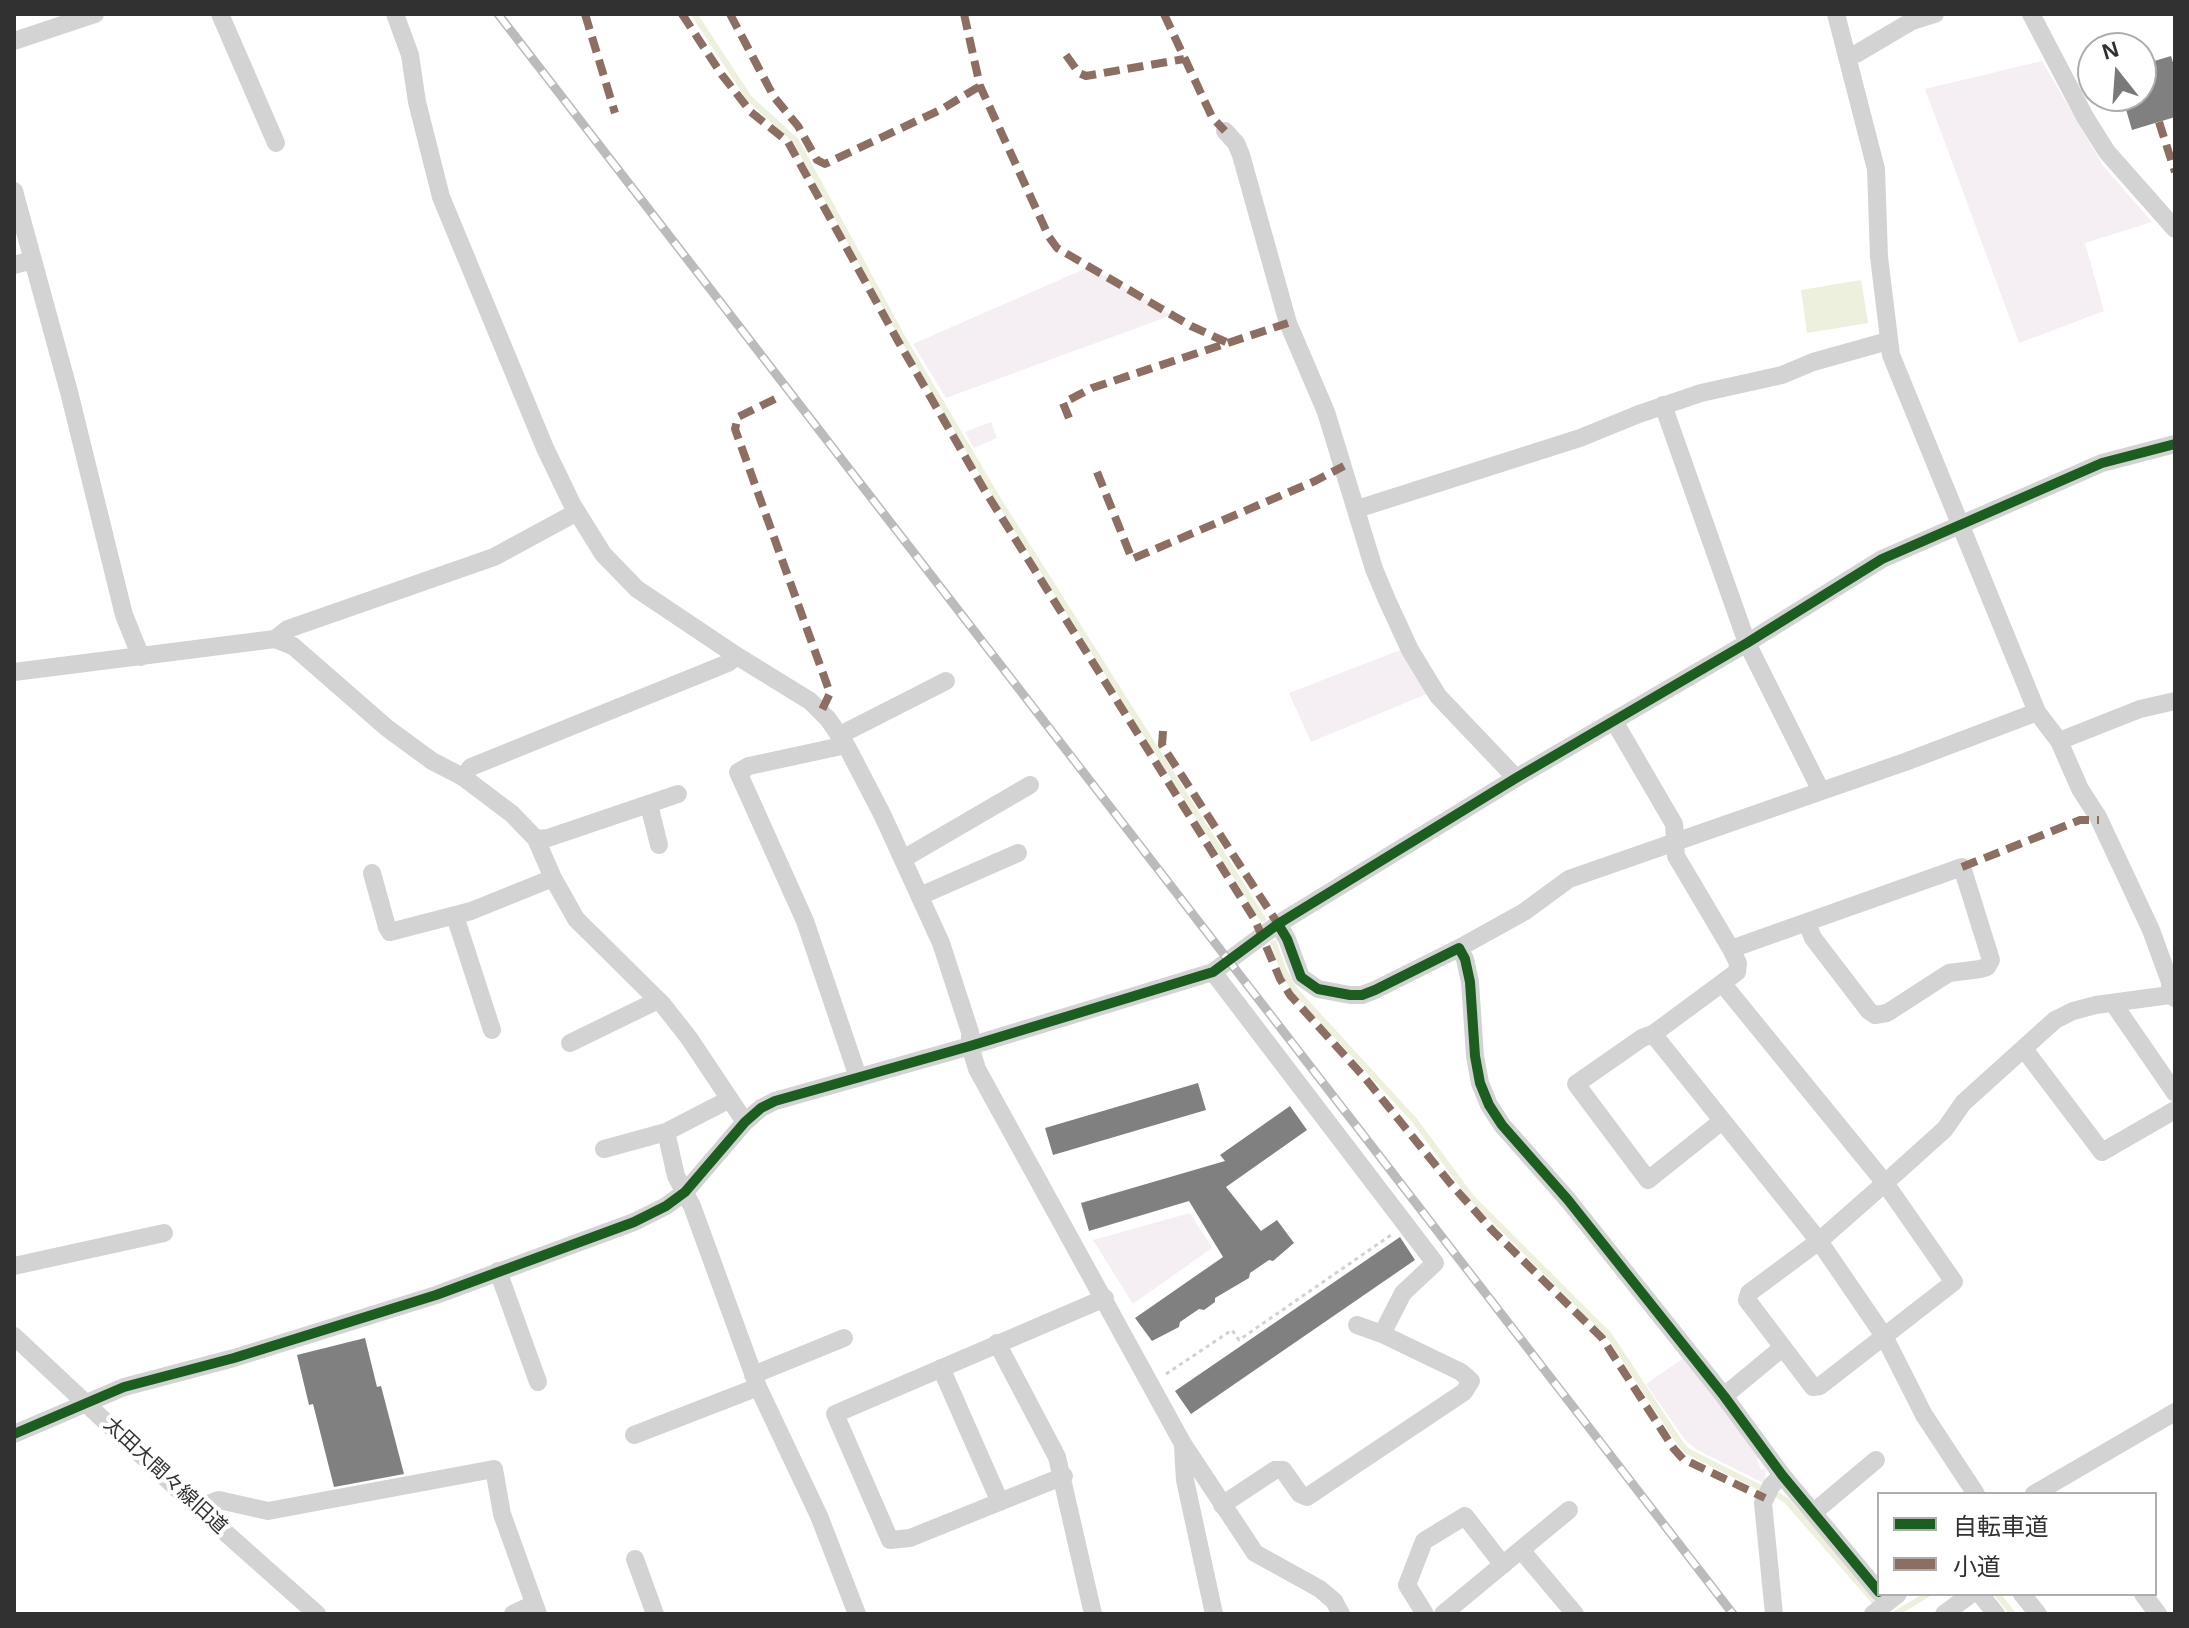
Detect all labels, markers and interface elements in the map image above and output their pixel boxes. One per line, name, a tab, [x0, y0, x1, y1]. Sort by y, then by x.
north arrow	[2077, 32, 2157, 112]
text: N	[2099, 36, 2122, 65]
street label: 太田大間々線旧道	[98, 1413, 232, 1539]
legend	[1877, 1492, 2157, 1596]
text: 自転車道	[1953, 1513, 2049, 1540]
text: 小道	[1953, 1553, 2001, 1580]

